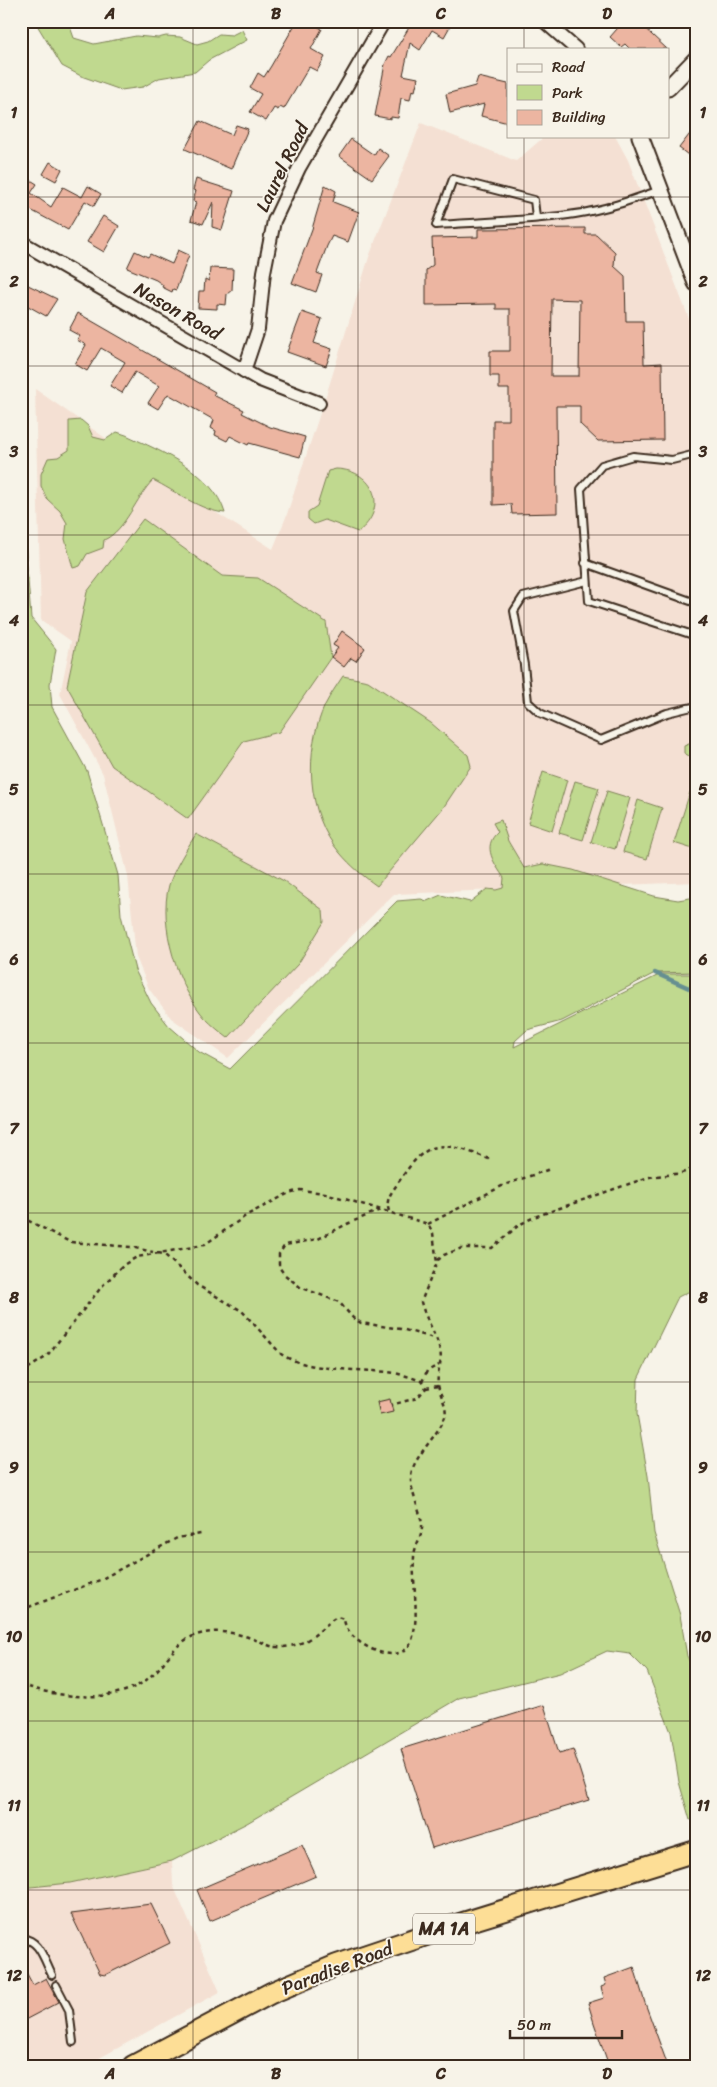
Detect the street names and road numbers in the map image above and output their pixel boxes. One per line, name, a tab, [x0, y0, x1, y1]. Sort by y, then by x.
street label: Laurel Road	[246, 115, 319, 218]
street label: Nason Road	[128, 273, 230, 350]
road number: MA 1A	[413, 1914, 475, 1945]
street label: Paradise Road	[277, 1931, 399, 2004]

